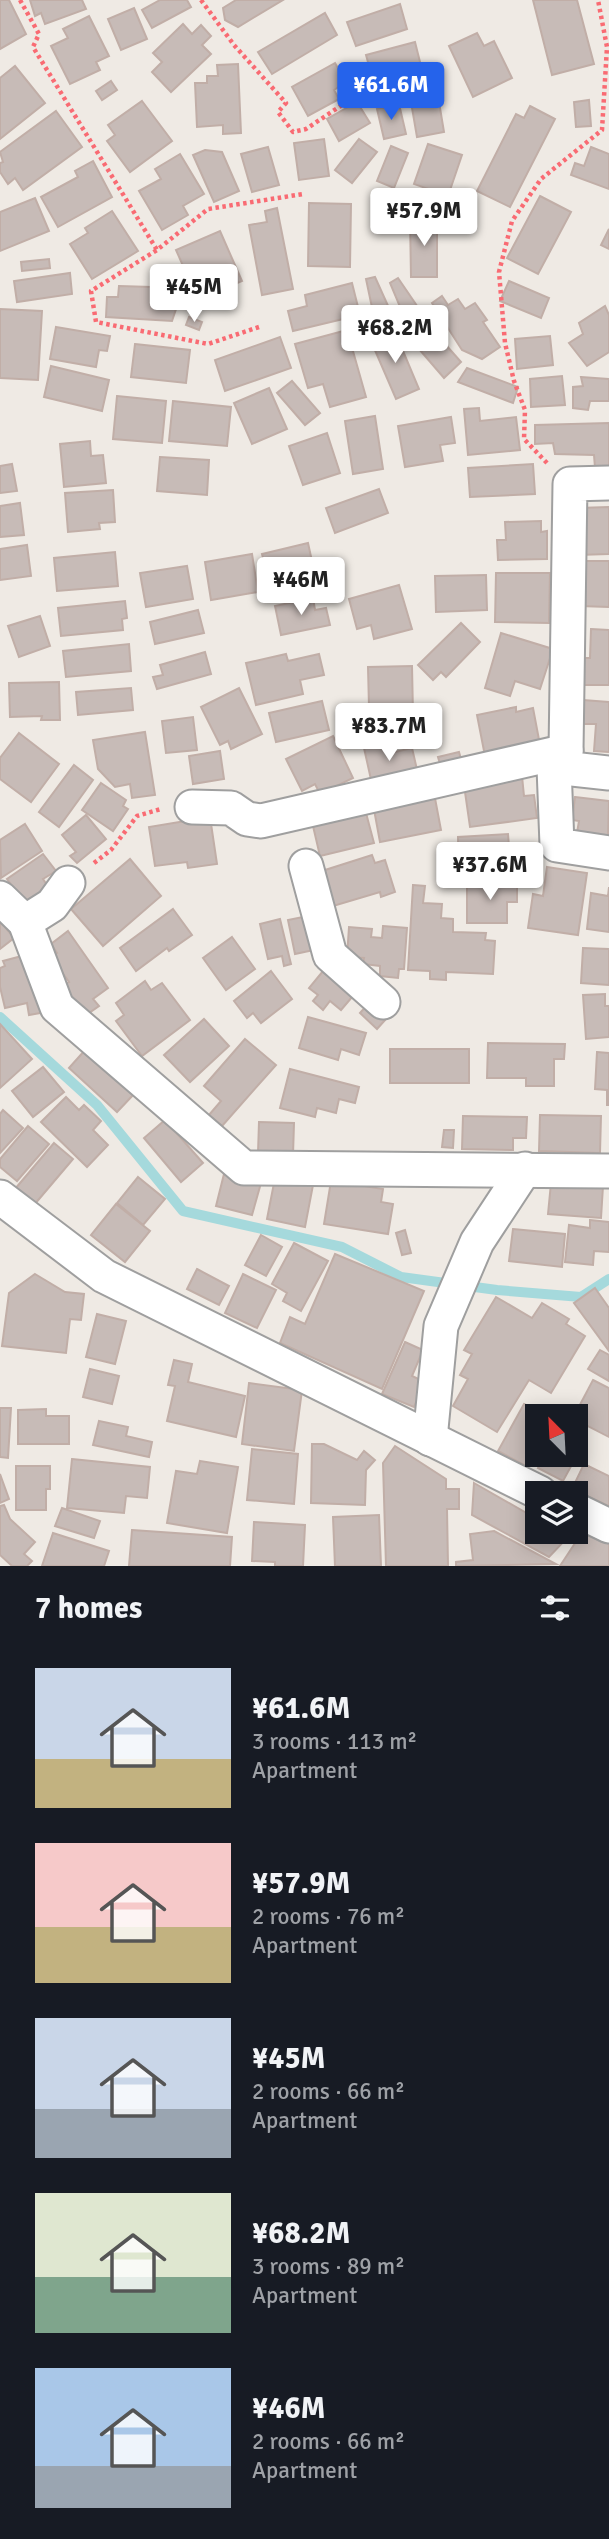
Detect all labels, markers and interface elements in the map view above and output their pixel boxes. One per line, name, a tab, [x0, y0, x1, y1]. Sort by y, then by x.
pin: ¥61.6M	[334, 62, 448, 122]
text: ¥61.6M	[353, 70, 429, 99]
pin: ¥57.9M	[367, 188, 481, 248]
text: ¥57.9M	[386, 196, 462, 225]
pin: ¥45M	[153, 264, 235, 324]
text: ¥45M	[166, 272, 222, 301]
pin: ¥68.2M	[338, 306, 452, 365]
text: ¥68.2M	[357, 313, 433, 342]
pin: ¥46M	[260, 558, 342, 617]
text: ¥46M	[273, 565, 329, 594]
pin: ¥83.7M	[332, 704, 446, 763]
text: ¥83.7M	[351, 711, 427, 740]
pin: ¥37.6M	[433, 842, 547, 902]
text: ¥37.6M	[452, 850, 528, 879]
north arrow	[525, 1404, 588, 1466]
map controls	[525, 1404, 588, 1544]
button: layers	[525, 1481, 588, 1544]
icon: filters	[536, 1589, 574, 1627]
text: 7 homes	[35, 1590, 142, 1627]
text: ¥61.6M	[252, 1690, 350, 1727]
icon: home	[91, 1696, 175, 1780]
text: 3 rooms · 113 m²	[252, 1727, 417, 1756]
text: Apartment	[252, 1756, 357, 1785]
text: ¥57.9M	[252, 1865, 350, 1902]
icon: home	[91, 1871, 175, 1955]
text: 2 rooms · 76 m²	[252, 1902, 405, 1931]
text: Apartment	[252, 1931, 357, 1960]
text: ¥45M	[252, 2040, 326, 2077]
icon: home	[91, 2046, 175, 2130]
text: 2 rooms · 66 m²	[252, 2077, 405, 2106]
text: Apartment	[252, 2106, 357, 2135]
text: ¥68.2M	[252, 2215, 350, 2252]
icon: home	[91, 2221, 175, 2305]
text: 3 rooms · 89 m²	[252, 2252, 405, 2281]
text: Apartment	[252, 2281, 357, 2310]
text: ¥46M	[252, 2390, 326, 2427]
icon: home	[91, 2396, 175, 2480]
text: 2 rooms · 66 m²	[252, 2427, 405, 2456]
text: Apartment	[252, 2456, 357, 2485]

